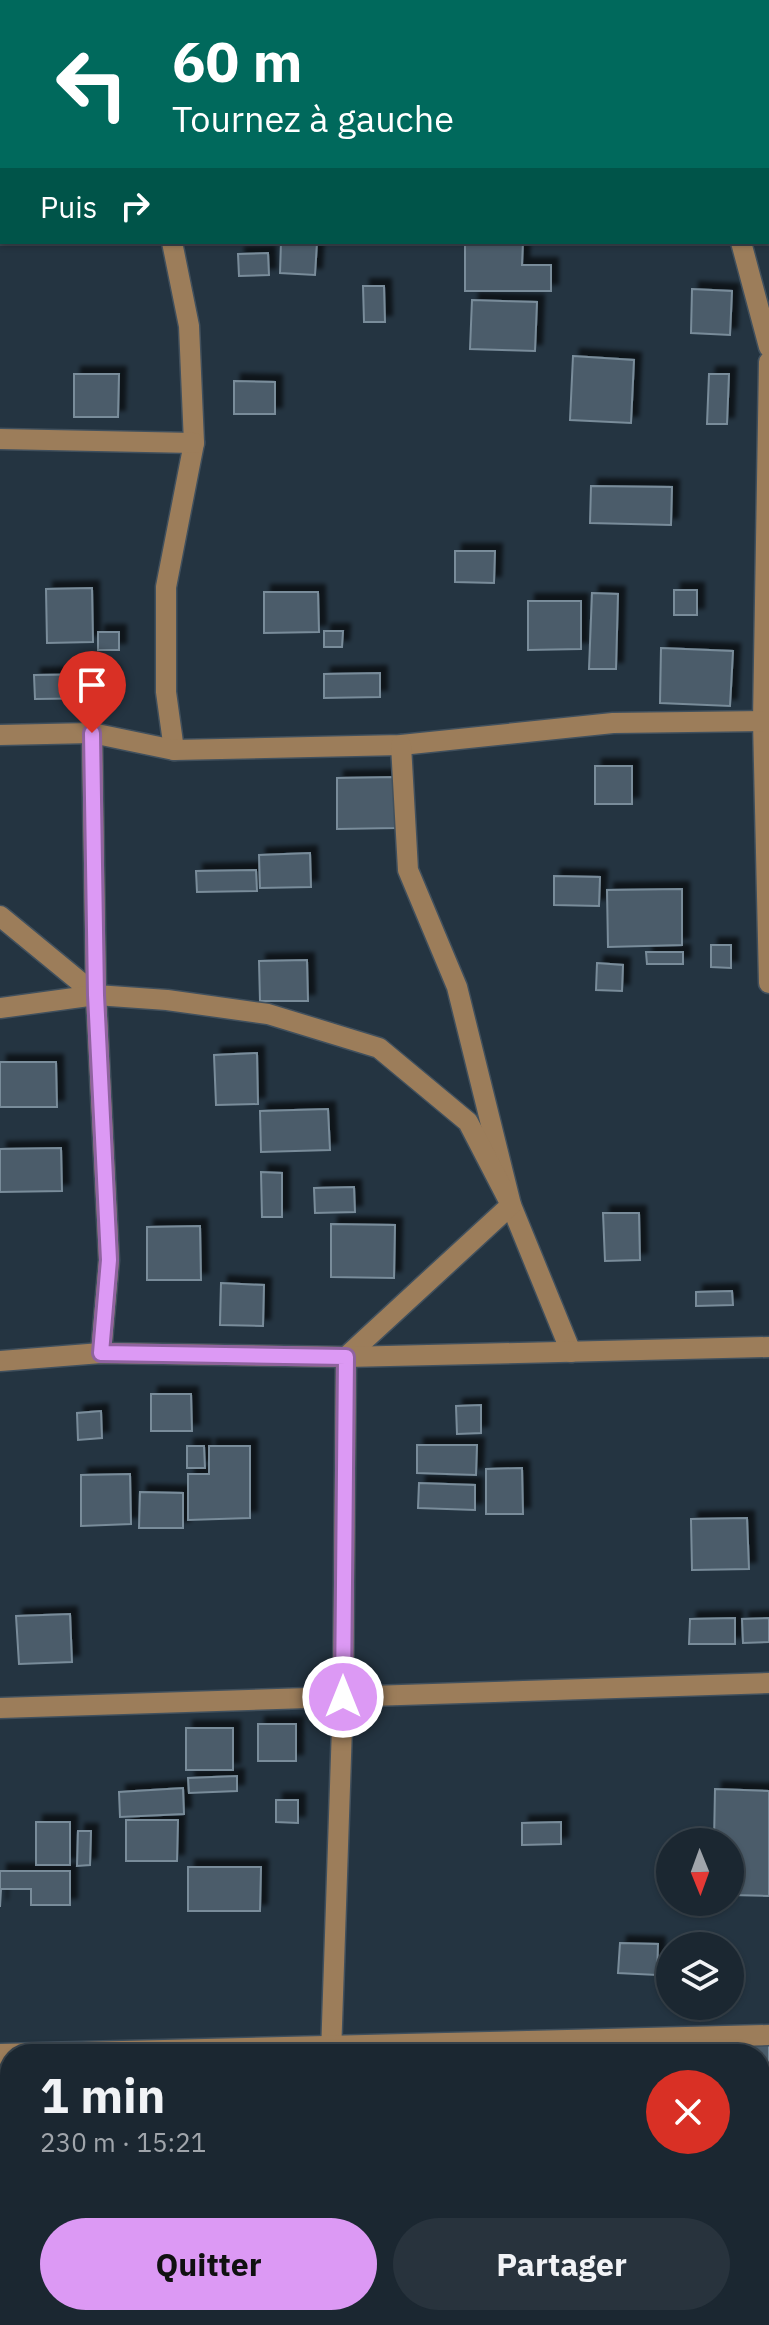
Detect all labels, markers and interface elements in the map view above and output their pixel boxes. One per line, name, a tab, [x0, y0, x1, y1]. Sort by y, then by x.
text: 60 m	[172, 25, 302, 97]
icon: left	[40, 32, 144, 136]
text: Tournez à gauche	[172, 95, 454, 142]
icon: right	[113, 184, 157, 228]
text: Puis	[40, 187, 97, 226]
pin	[58, 651, 126, 733]
icon: arrive	[70, 663, 114, 707]
position arrow	[301, 1655, 385, 1739]
north arrow	[656, 1828, 744, 1916]
map controls	[656, 1828, 744, 2020]
button: layers	[656, 1932, 744, 2020]
text: 1 min	[40, 2064, 165, 2126]
button: close	[646, 2070, 730, 2154]
text: 230 m · 15:21	[40, 2125, 206, 2159]
button: Quitter	[40, 2218, 377, 2310]
button: Partager	[393, 2218, 730, 2310]

